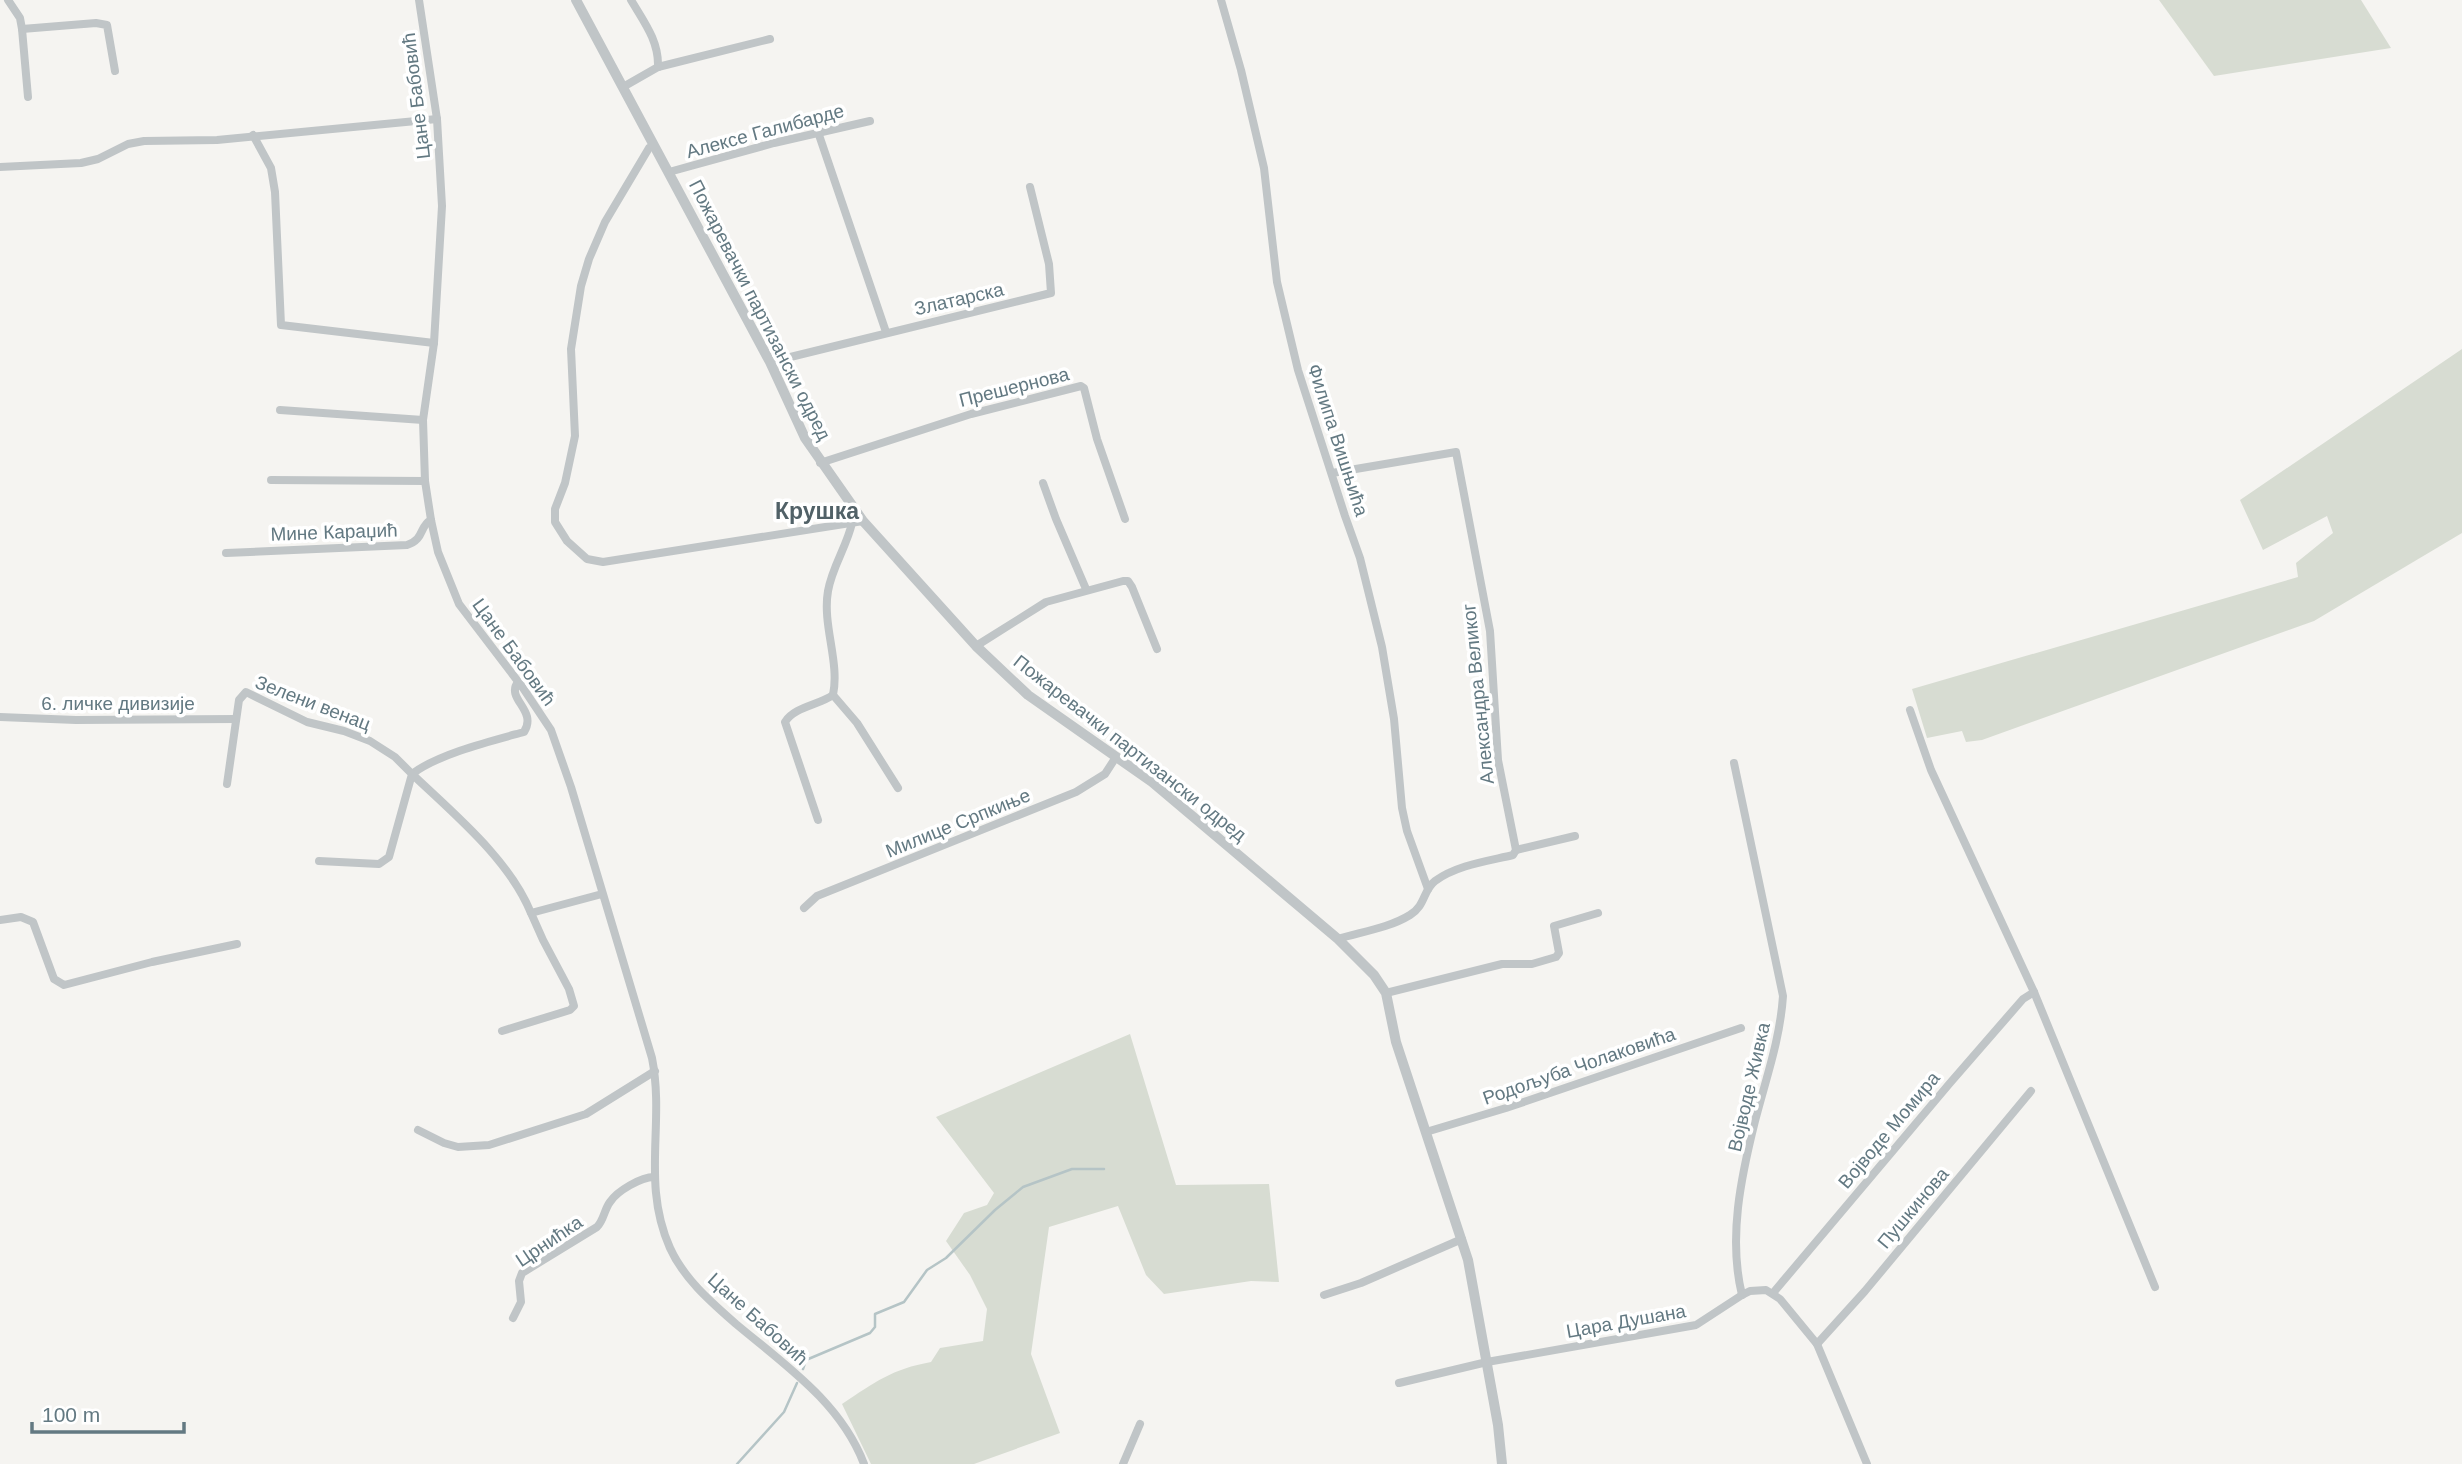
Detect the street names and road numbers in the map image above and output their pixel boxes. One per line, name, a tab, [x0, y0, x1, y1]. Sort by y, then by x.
street label: Цане Бабовић	[398, 32, 434, 160]
street label: Алексе Галибарде	[684, 100, 846, 162]
street label: Пожаревачки партизански одред	[685, 176, 835, 444]
street label: Златарска	[912, 278, 1006, 319]
street label: Филипа Вишњића	[1304, 361, 1373, 519]
street label: Прешернова	[957, 363, 1072, 411]
street label: Мине Караџић	[270, 519, 398, 545]
street label: Цане Бабовић	[468, 594, 560, 710]
street label: Александра Великог	[1458, 603, 1498, 785]
street label: Пожаревачки партизански одред	[1010, 651, 1250, 845]
street label: Зелени венац	[252, 671, 374, 735]
street label: 6. личке дивизије	[41, 693, 195, 714]
street label: Милице Српкиње	[883, 784, 1033, 862]
street label: Војводе Живка	[1724, 1020, 1774, 1154]
street label: Родољуба Чолаковића	[1480, 1023, 1678, 1109]
street label: Војводе Момира	[1834, 1067, 1944, 1193]
street label: Пушкинова	[1873, 1163, 1953, 1253]
street label: Црнићка	[512, 1211, 587, 1271]
street label: Цане Бабовић	[704, 1269, 812, 1369]
street label: Цара Душана	[1565, 1300, 1688, 1342]

